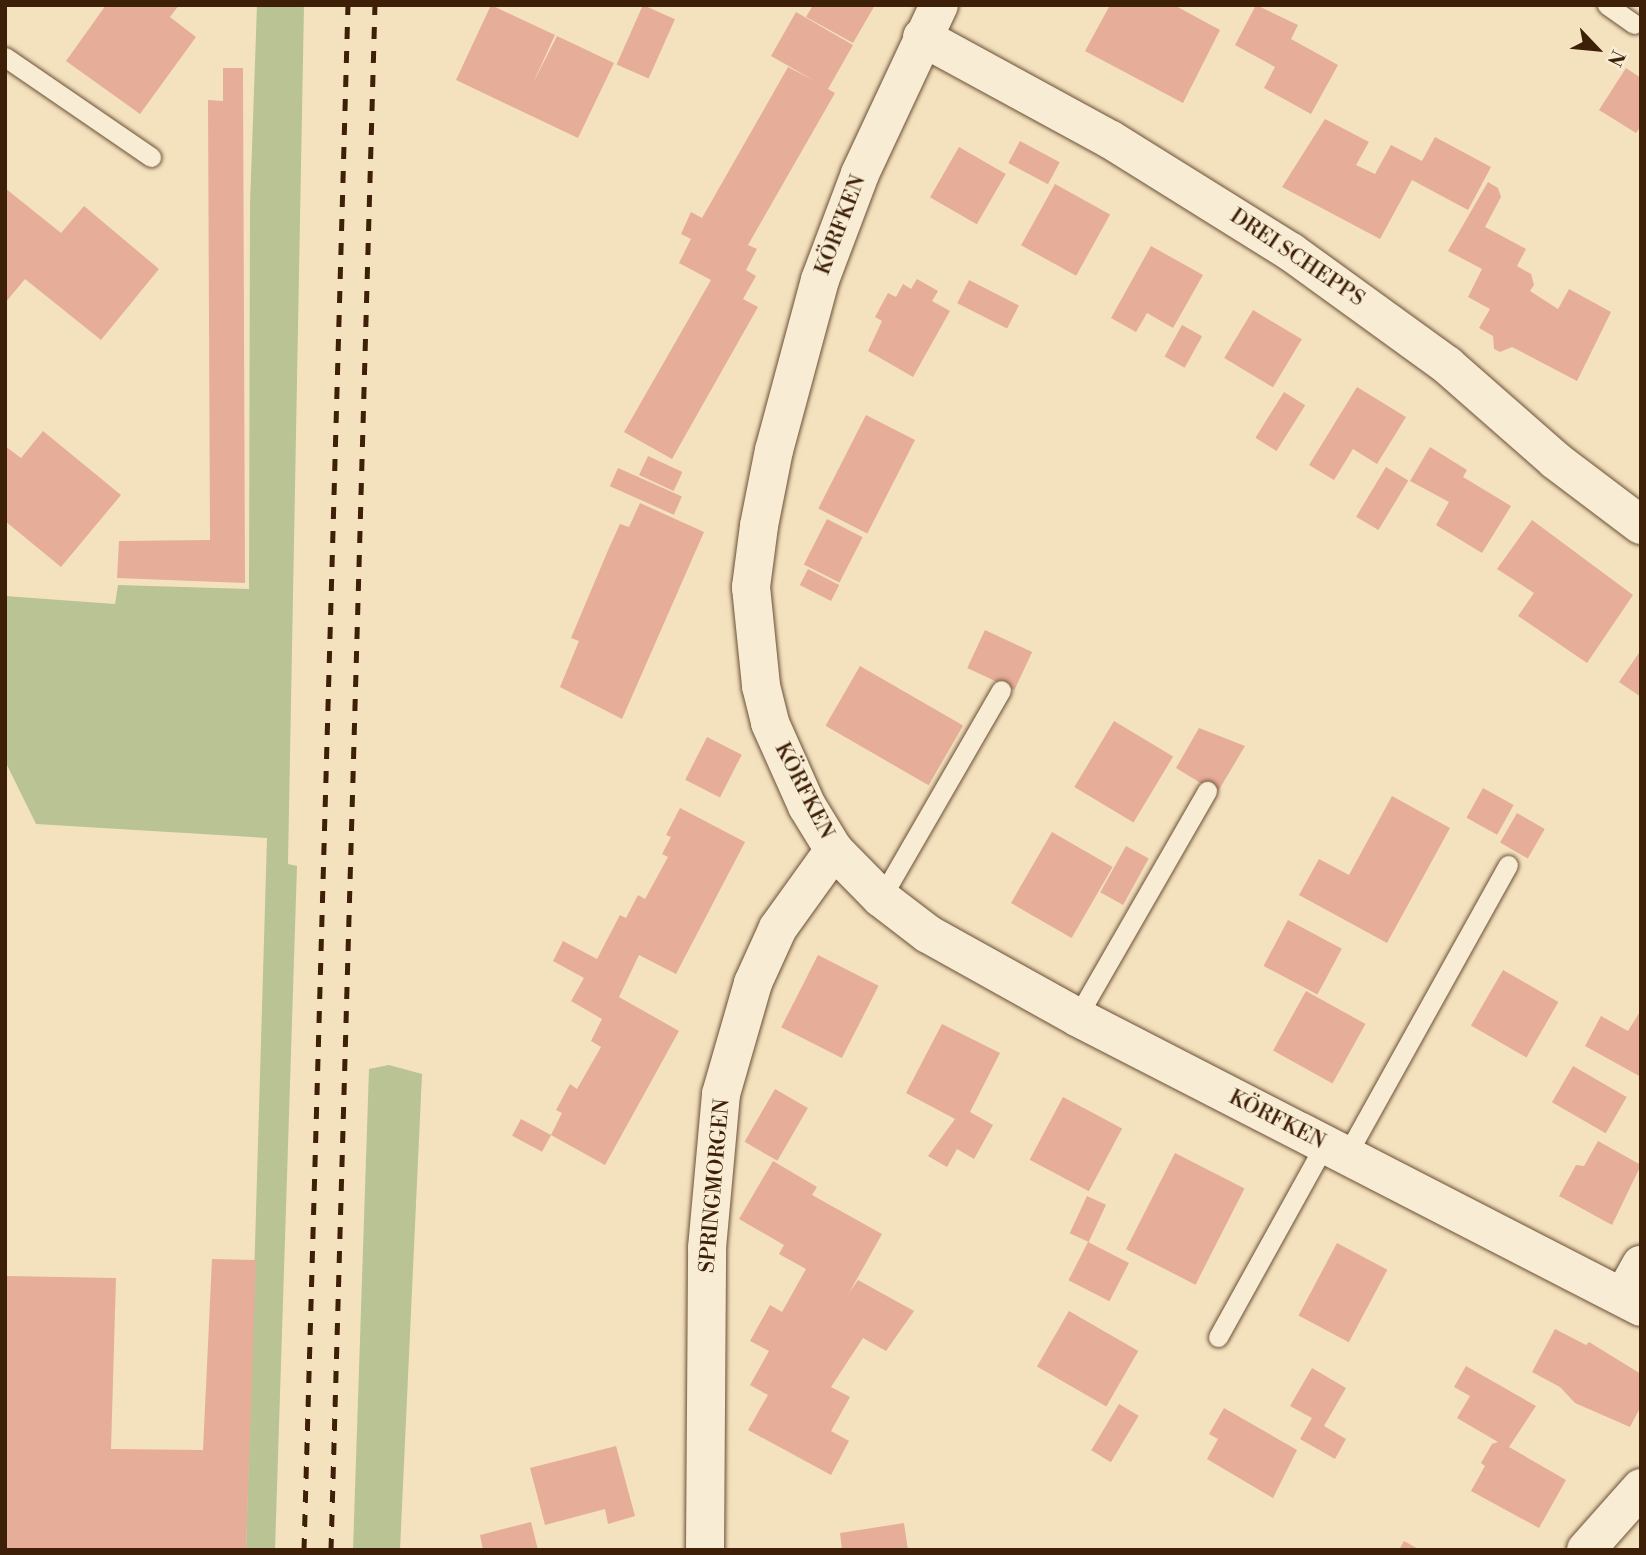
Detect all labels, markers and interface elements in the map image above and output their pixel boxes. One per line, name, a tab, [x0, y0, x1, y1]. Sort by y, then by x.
north arrow	[1562, 14, 1632, 84]
text: N	[1602, 46, 1630, 70]
street label: KÖRFKEN	[810, 172, 872, 278]
street label: DREI SCHEPPS	[1225, 204, 1369, 312]
street label: KÖRFKEN	[769, 739, 839, 843]
street label: KÖRFKEN	[1225, 1085, 1329, 1155]
street label: SPRINGMORGEN	[695, 1098, 735, 1274]

